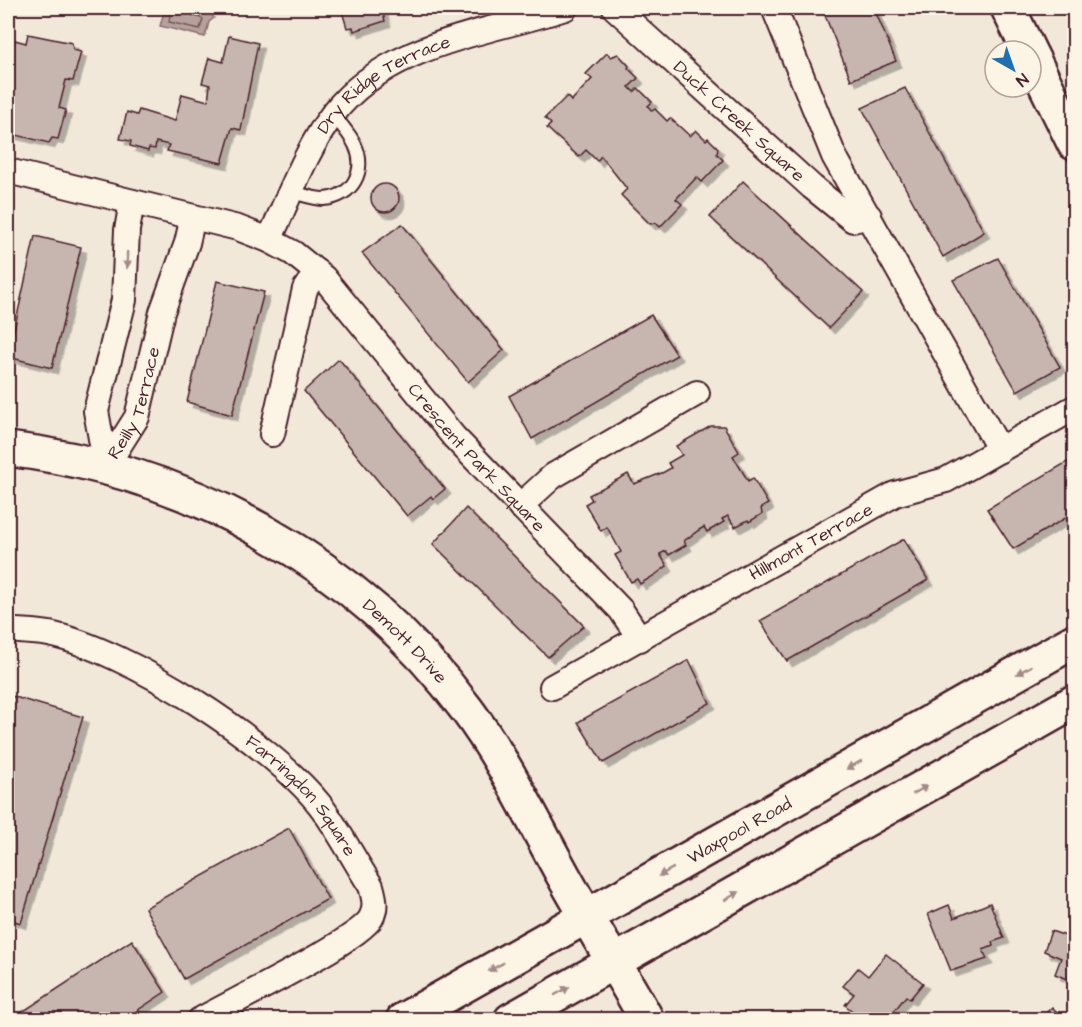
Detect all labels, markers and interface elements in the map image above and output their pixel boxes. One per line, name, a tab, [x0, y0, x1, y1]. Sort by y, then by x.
street label: Dry Ridge Terrace	[311, 29, 454, 138]
north arrow	[983, 39, 1043, 99]
street label: Duck Creek Square	[668, 55, 810, 188]
text: N	[1011, 68, 1033, 91]
one-way arrow	[122, 251, 132, 270]
street label: Reilly Terrace	[101, 344, 166, 464]
street label: Crescent Park Square	[402, 378, 551, 538]
street label: Hillmont Terrace	[745, 497, 878, 587]
street label: Demott Drive	[357, 593, 453, 689]
one-way arrow	[1015, 664, 1032, 674]
street label: Farringdon Square	[240, 729, 362, 861]
one-way arrow	[846, 760, 862, 771]
one-way arrow	[912, 785, 929, 795]
street label: Waxpool Road	[683, 791, 796, 870]
one-way arrow	[657, 867, 674, 877]
one-way arrow	[724, 891, 740, 902]
one-way arrow	[487, 962, 504, 972]
one-way arrow	[554, 986, 571, 996]

